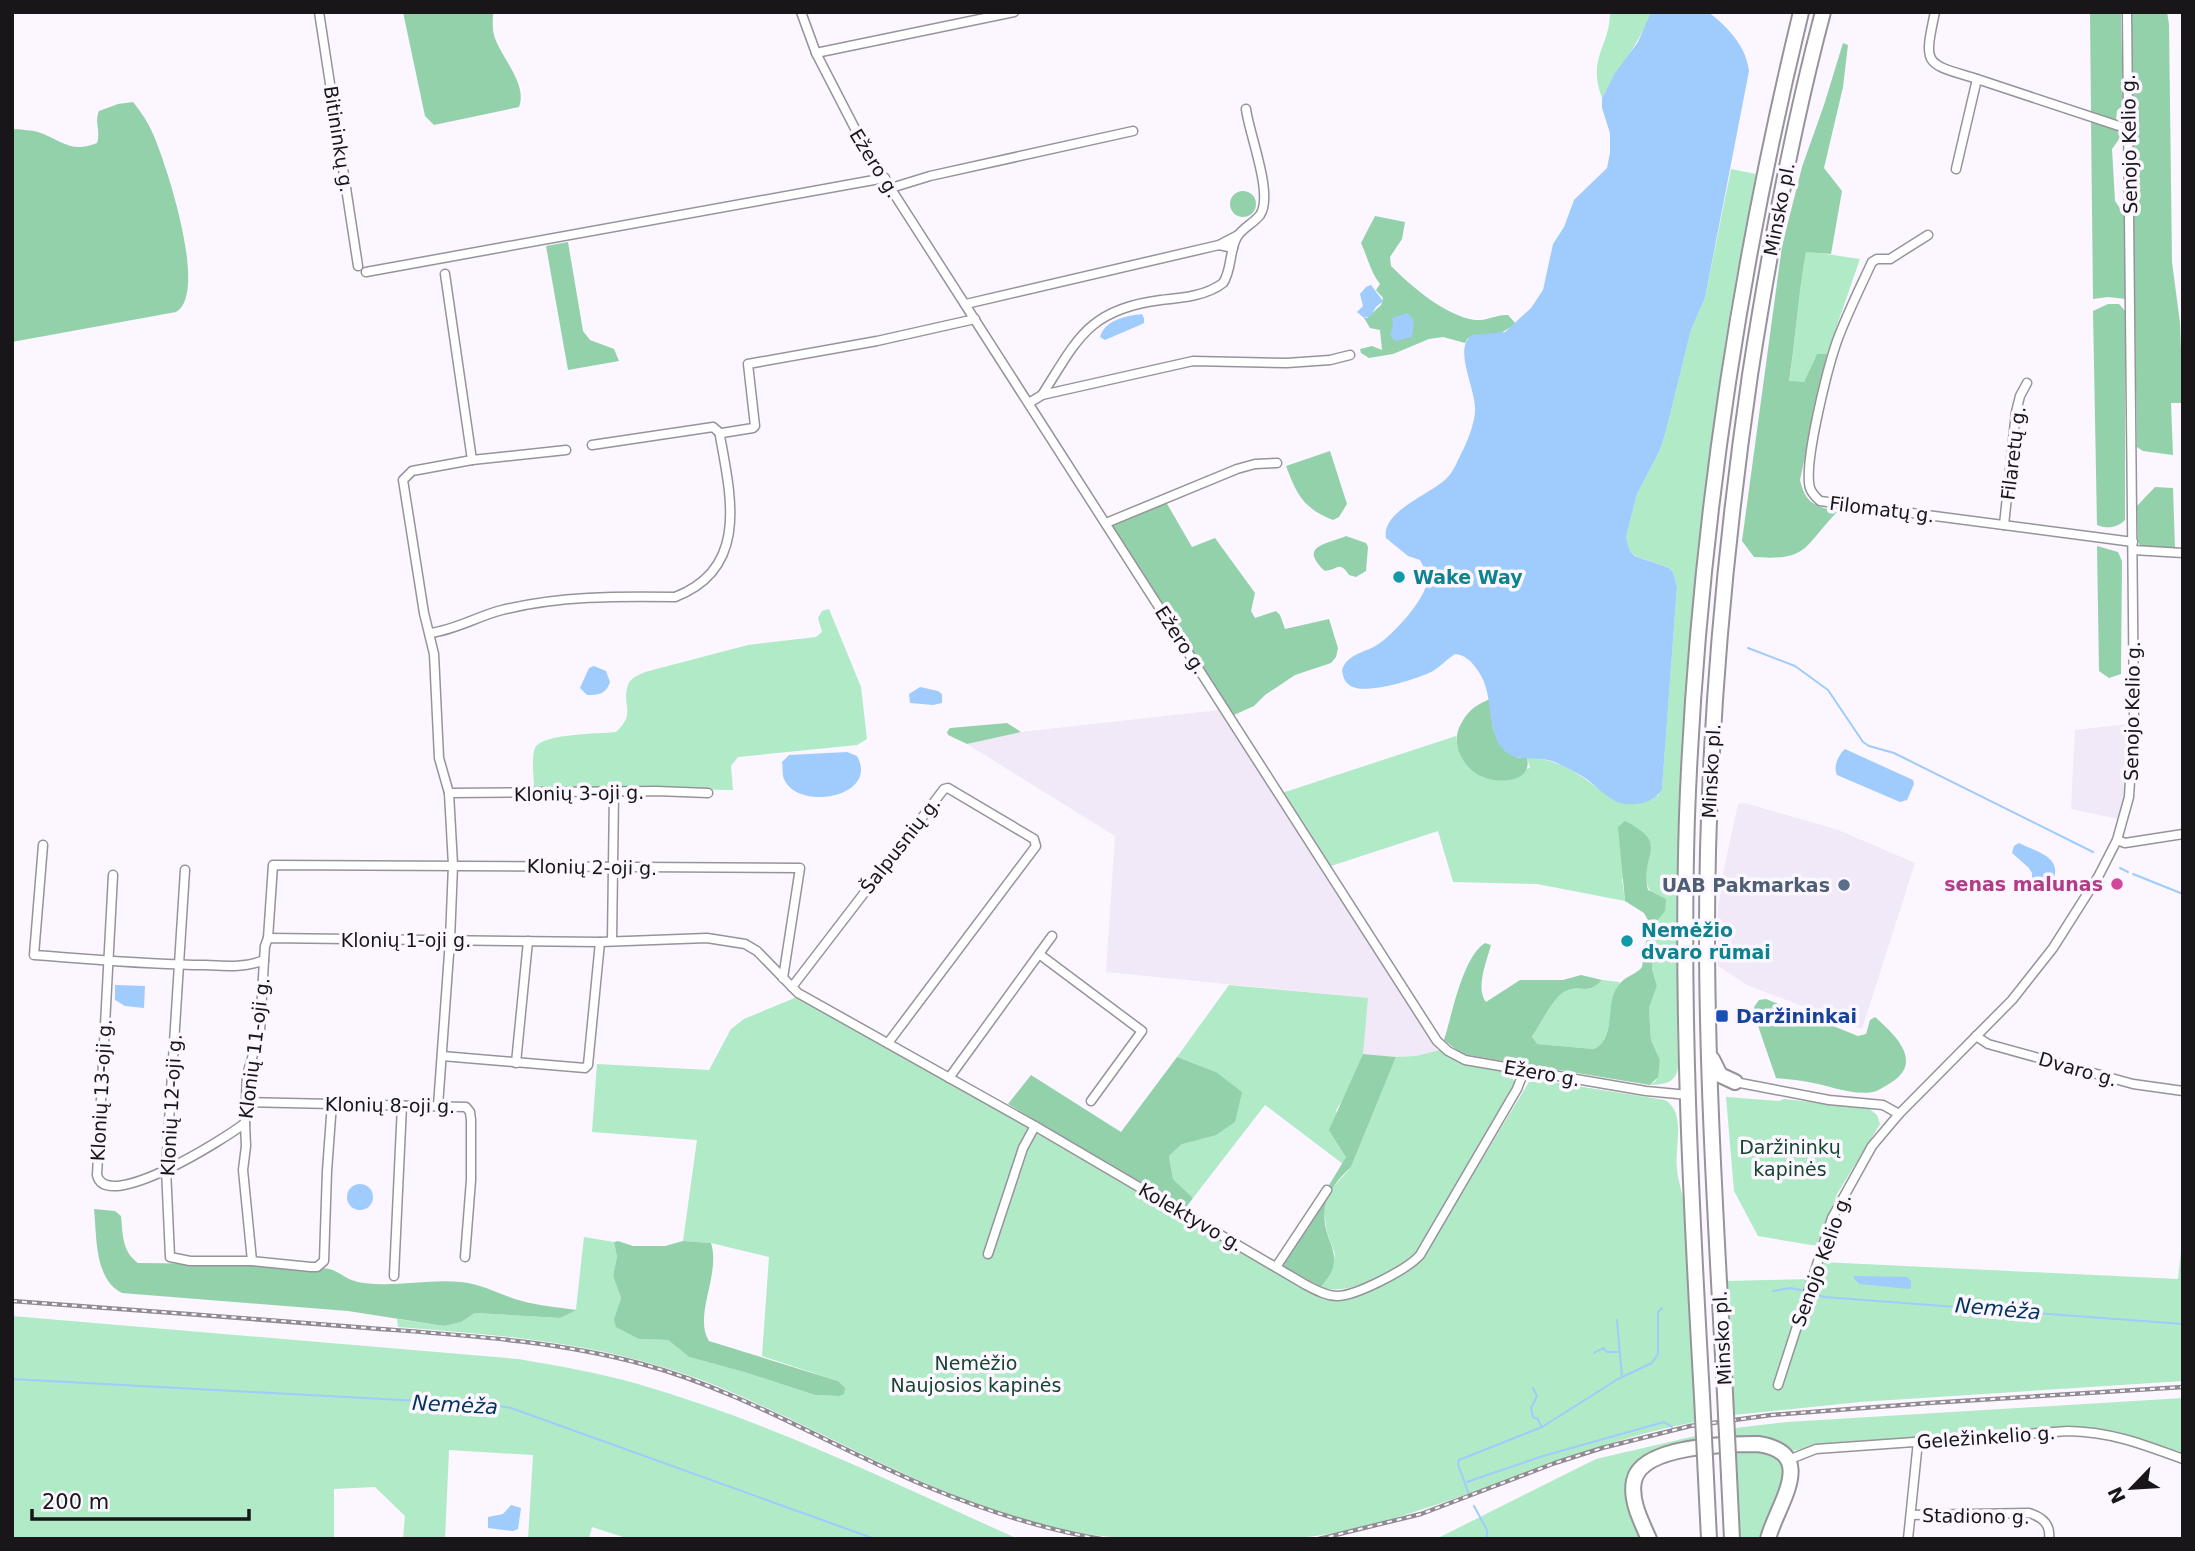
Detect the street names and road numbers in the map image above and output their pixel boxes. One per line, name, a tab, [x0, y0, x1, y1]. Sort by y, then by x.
street label: Senojo Kelio g.	[2117, 74, 2141, 214]
street label: Bitininkų g.	[320, 84, 358, 194]
street label: Ežero g.	[845, 125, 905, 201]
street label: Minsko pl.	[1759, 160, 1799, 258]
street label: Filaretų g.	[1996, 405, 2030, 501]
street label: Filomatų g.	[1828, 492, 1936, 526]
street label: Ežero g.	[1151, 602, 1211, 678]
street label: Senojo Kelio g.	[2120, 641, 2144, 781]
street label: Minsko pl.	[1698, 723, 1724, 819]
street label: Klonių 3-oji g.	[514, 781, 644, 805]
street label: Šalpusnių g.	[855, 792, 945, 898]
street label: Klonių 2-oji g.	[527, 855, 657, 879]
street label: Klonių 1-oji g.	[341, 929, 471, 951]
street label: Klonių 11-oji g.	[234, 976, 274, 1120]
street label: Klonių 13-oji g.	[86, 1018, 116, 1162]
street label: Klonių 12-oji g.	[156, 1033, 186, 1177]
street label: Dvaro g.	[2036, 1047, 2120, 1091]
street label: Ežero g.	[1502, 1055, 1582, 1091]
street label: Klonių 8-oji g.	[325, 1093, 455, 1117]
street label: Kolektyvo g.	[1135, 1178, 1247, 1256]
street label: Senojo Kelio g.	[1787, 1191, 1855, 1329]
street label: Minsko pl.	[1709, 1290, 1735, 1386]
street label: Geležinkelio g.	[1916, 1421, 2056, 1453]
street label: Stadiono g.	[1922, 1504, 2030, 1528]

